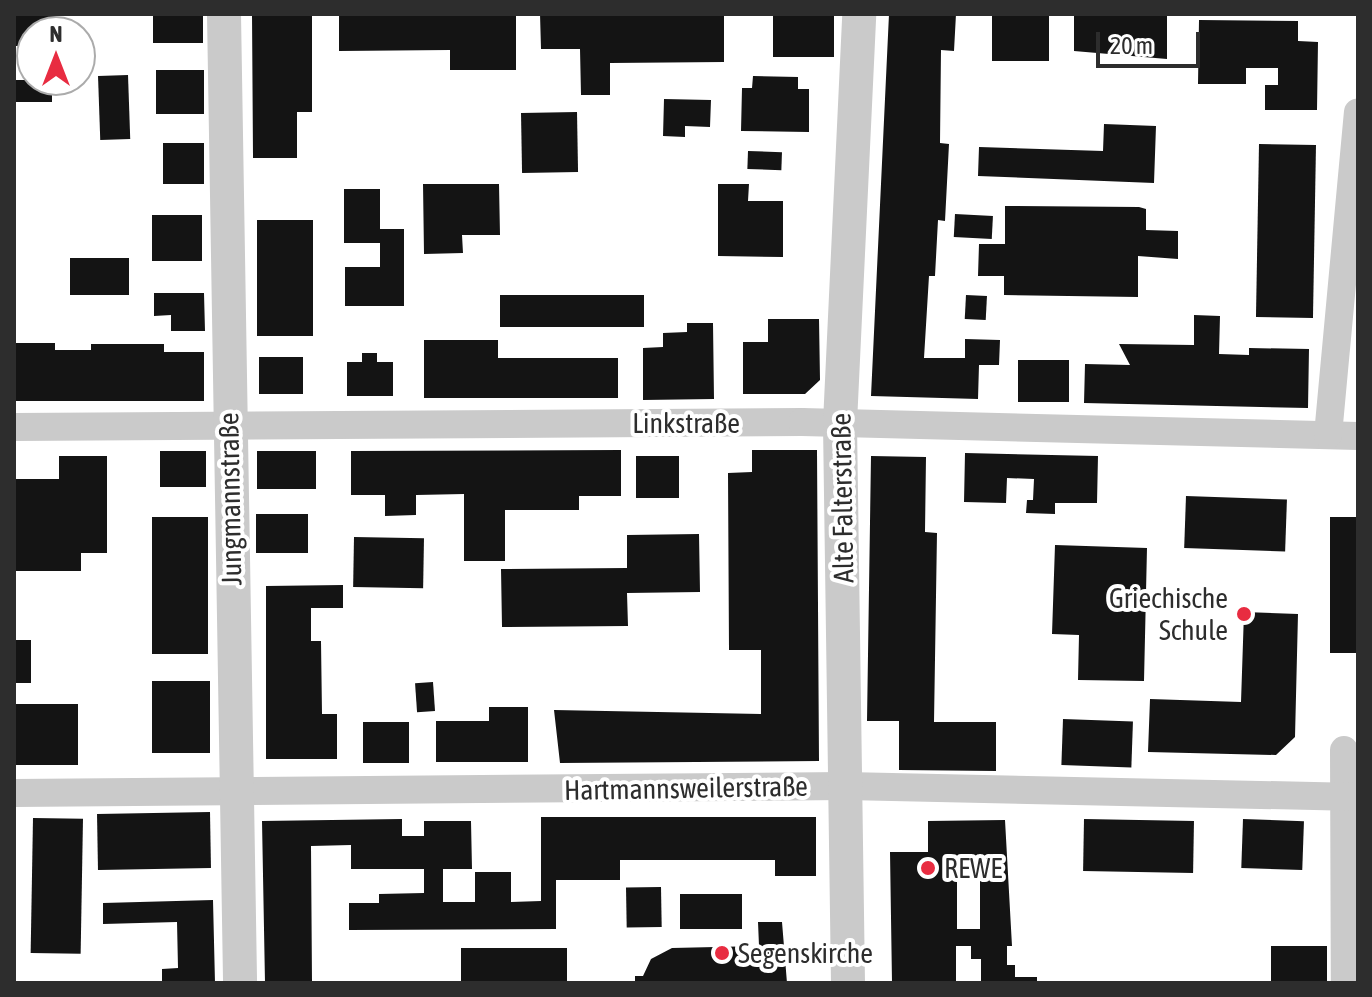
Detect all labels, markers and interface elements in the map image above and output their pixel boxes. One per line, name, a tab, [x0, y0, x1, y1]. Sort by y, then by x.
north arrow	[16, 16, 96, 96]
scale bar	[1100, 16, 1204, 66]
text: N	[50, 21, 62, 47]
text: 20 m	[1110, 32, 1153, 59]
street label: Linkstraße	[632, 406, 740, 440]
street label: Jungmannstraße	[212, 412, 248, 586]
street label: Alte Falterstraße	[824, 413, 860, 583]
place label: Griechische Schule	[1109, 581, 1228, 647]
marker: Griechische Schule	[1235, 605, 1253, 623]
street label: Hartmannsweilerstraße	[564, 769, 808, 807]
place label: REWE	[944, 851, 1002, 885]
marker: REWE	[919, 859, 937, 877]
place label: Segenskirche	[738, 936, 873, 970]
marker: Segenskirche	[713, 944, 731, 962]

